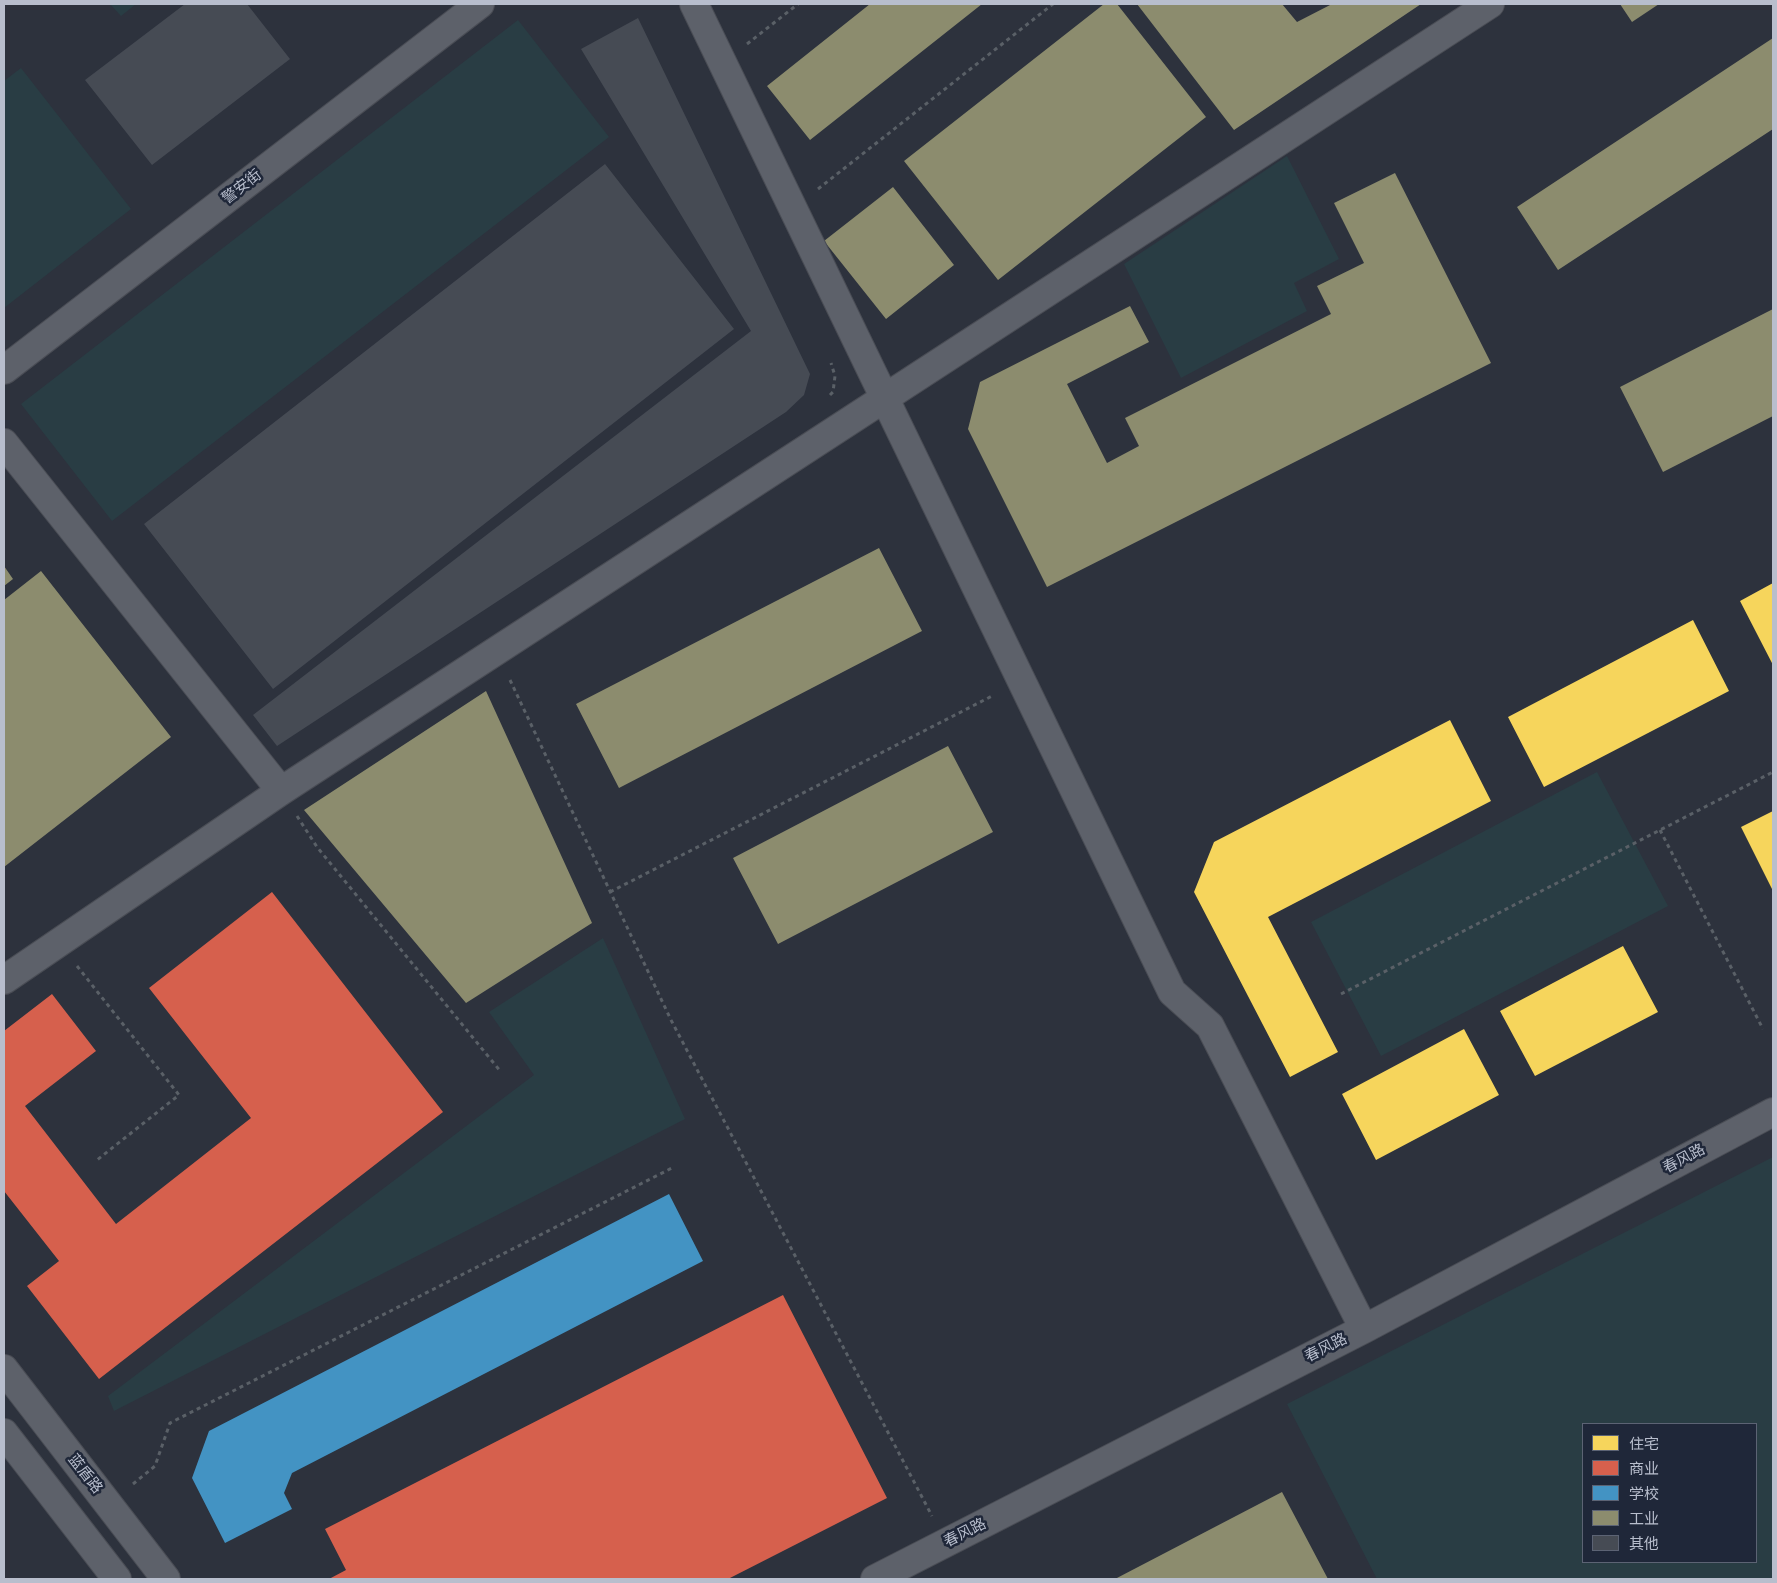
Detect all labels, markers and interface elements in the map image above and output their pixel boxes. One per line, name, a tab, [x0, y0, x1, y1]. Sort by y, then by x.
street label: 警安街	[219, 166, 265, 208]
street label: 春风路	[1660, 1140, 1708, 1178]
street label: 春风路	[1302, 1330, 1350, 1366]
legend	[1582, 1423, 1757, 1563]
text: 住宅	[1629, 1434, 1659, 1453]
street label: 蓝盾路	[64, 1451, 106, 1497]
text: 商业	[1629, 1459, 1659, 1478]
text: 学校	[1629, 1484, 1659, 1503]
text: 工业	[1629, 1509, 1659, 1528]
street label: 春风路	[941, 1515, 989, 1551]
text: 其他	[1629, 1534, 1659, 1553]

